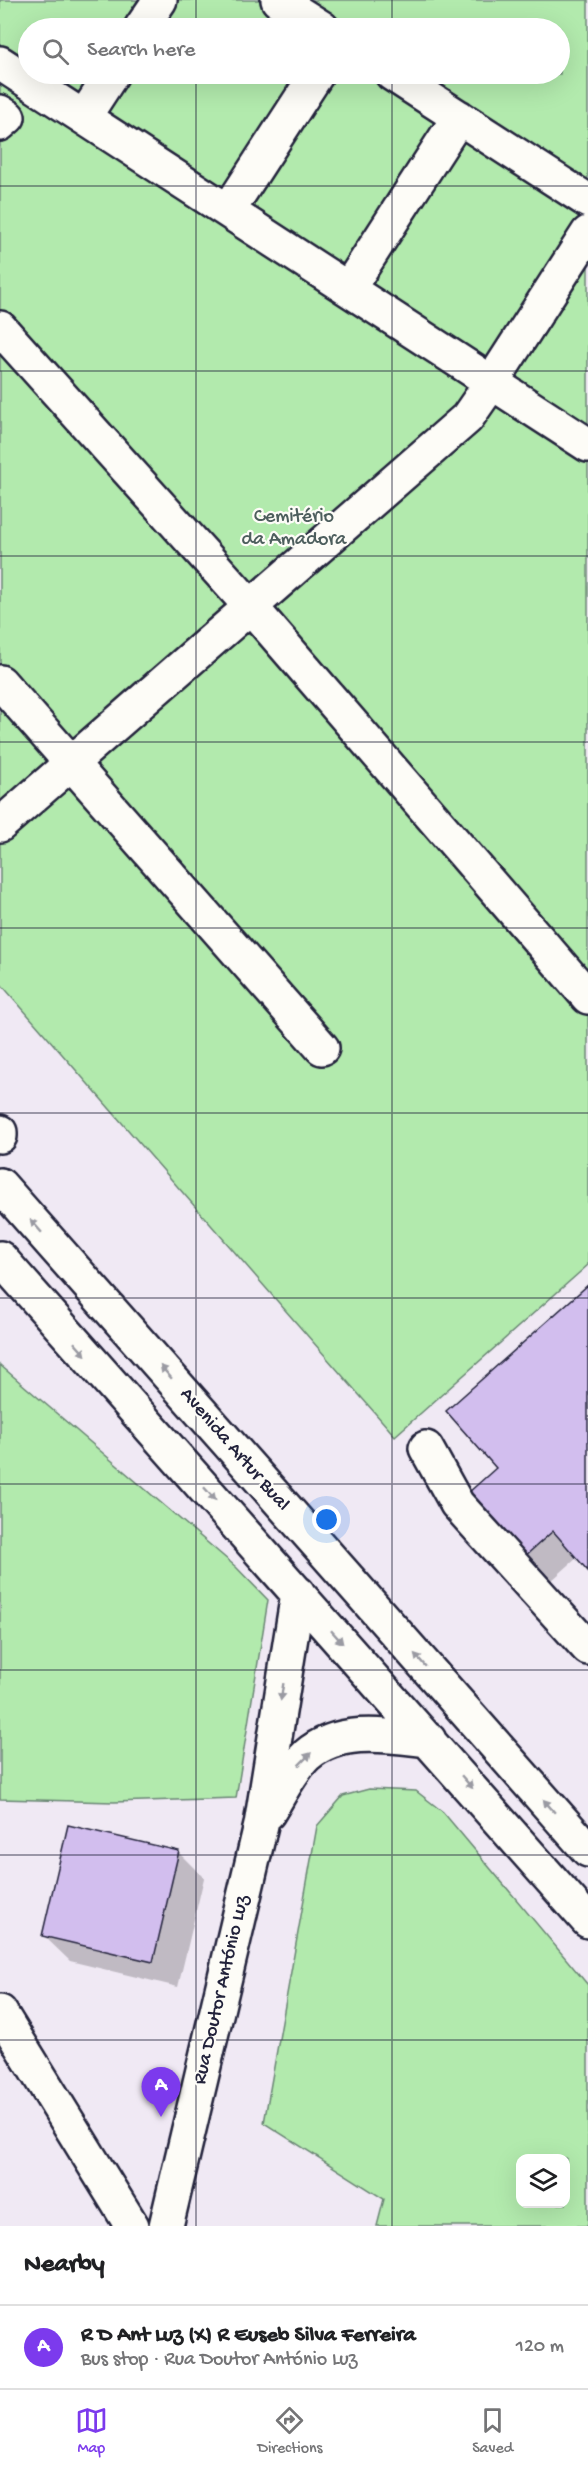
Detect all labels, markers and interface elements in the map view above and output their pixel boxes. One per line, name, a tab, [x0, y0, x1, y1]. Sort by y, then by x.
search box	[18, 18, 570, 84]
icon: search	[39, 35, 72, 68]
text: Search here	[87, 38, 195, 64]
park label: Cemitério da Amadora	[242, 506, 347, 552]
one-way arrow	[29, 1219, 43, 1234]
one-way arrow	[73, 1341, 86, 1356]
one-way arrow	[159, 1365, 173, 1380]
street label: Avenida Artur Bual	[174, 1384, 294, 1516]
one-way arrow	[203, 1486, 216, 1501]
your location	[312, 1505, 341, 1534]
one-way arrow	[330, 1629, 344, 1644]
one-way arrow	[414, 1653, 427, 1668]
one-way arrow	[278, 1683, 287, 1702]
one-way arrow	[298, 1751, 312, 1766]
one-way arrow	[460, 1774, 473, 1789]
one-way arrow	[543, 1799, 556, 1814]
street label: Rua Doutor António Luz	[189, 1892, 255, 2087]
pin: A	[142, 2068, 180, 2117]
map controls	[516, 2154, 570, 2208]
button: layers	[516, 2154, 570, 2208]
text: Nearby	[24, 2250, 105, 2281]
text: R D Ant Luz (X) R Euseb Silva Ferreira	[81, 2323, 416, 2349]
text: A	[38, 2336, 49, 2359]
text: 120 m	[516, 2336, 564, 2359]
text: Bus stop · Rua Doutor António Luz	[81, 2349, 357, 2372]
tab: Map	[75, 2404, 108, 2459]
tab: Directions	[257, 2404, 323, 2459]
tab: Saved	[472, 2404, 513, 2459]

